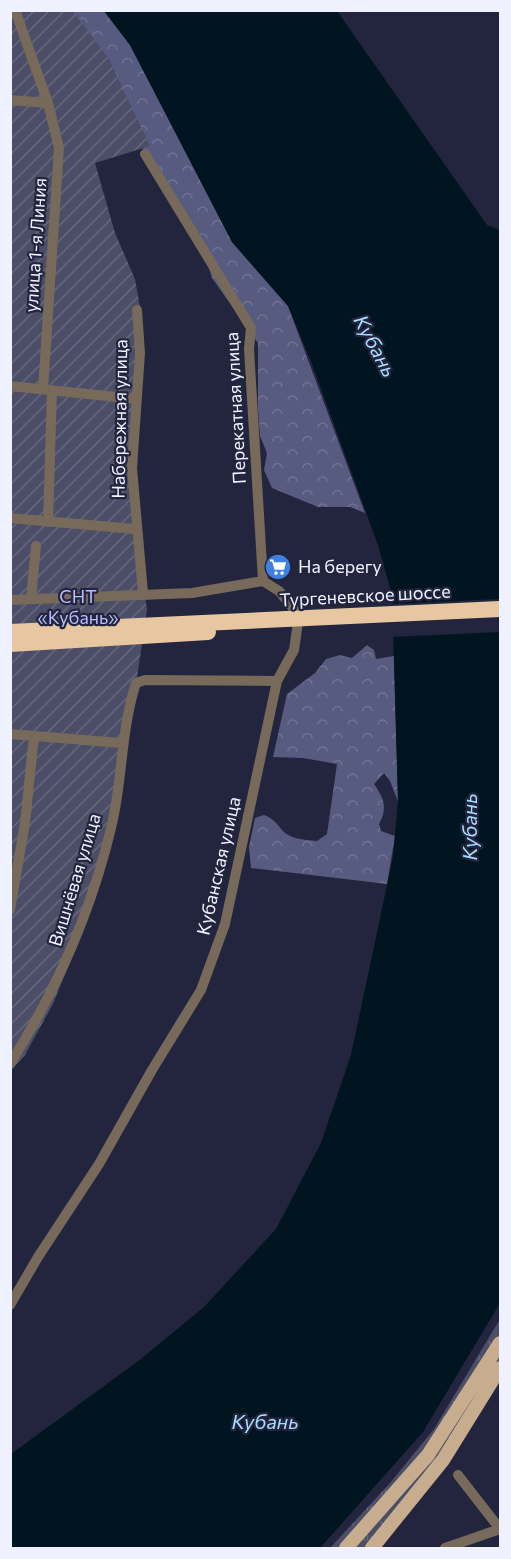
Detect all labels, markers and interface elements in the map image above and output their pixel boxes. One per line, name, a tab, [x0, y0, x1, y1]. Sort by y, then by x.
street label: улица 1-я Линия	[19, 177, 51, 313]
water label: Кубань	[350, 310, 402, 381]
street label: Перекатная улица	[220, 332, 250, 485]
street label: Набережная улица	[107, 339, 131, 499]
supermarket icon: На берегу	[263, 552, 293, 582]
place label: На берегу	[298, 555, 382, 577]
street label: Тургеневское шоссе	[279, 580, 451, 610]
park label: СНТ «Кубань»	[38, 585, 118, 628]
water label: Кубань	[457, 793, 481, 861]
street label: Кубанская улица	[191, 794, 245, 937]
street label: Вишнёвая улица	[43, 811, 105, 949]
water label: Кубань	[231, 1409, 299, 1433]

